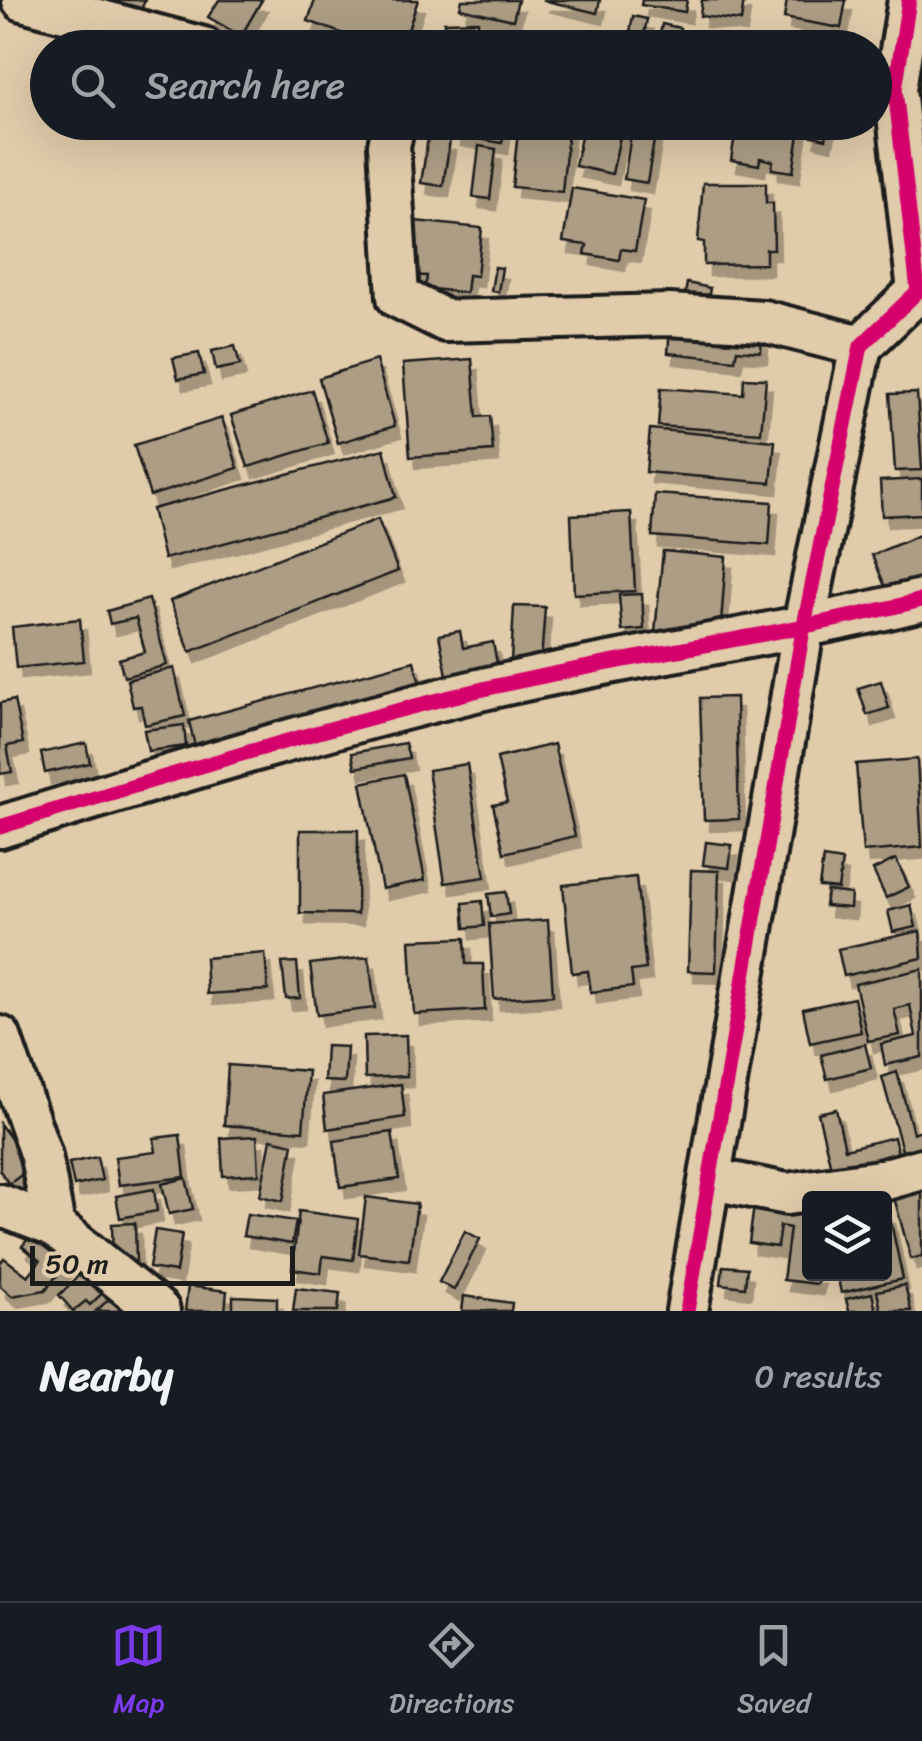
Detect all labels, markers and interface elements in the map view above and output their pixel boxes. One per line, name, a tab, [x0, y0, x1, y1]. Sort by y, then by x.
search box	[30, 30, 892, 140]
text: Search here	[145, 52, 345, 119]
icon: search	[65, 58, 120, 113]
map controls	[802, 1191, 892, 1281]
button: layers	[802, 1191, 892, 1281]
text: 50 m	[45, 1239, 109, 1288]
scale bar	[30, 1241, 295, 1286]
text: Nearby	[40, 1339, 173, 1413]
text: 0 results	[754, 1348, 882, 1405]
tab: Map	[111, 1618, 166, 1727]
tab: Directions	[389, 1618, 514, 1727]
tab: Saved	[737, 1618, 811, 1727]

